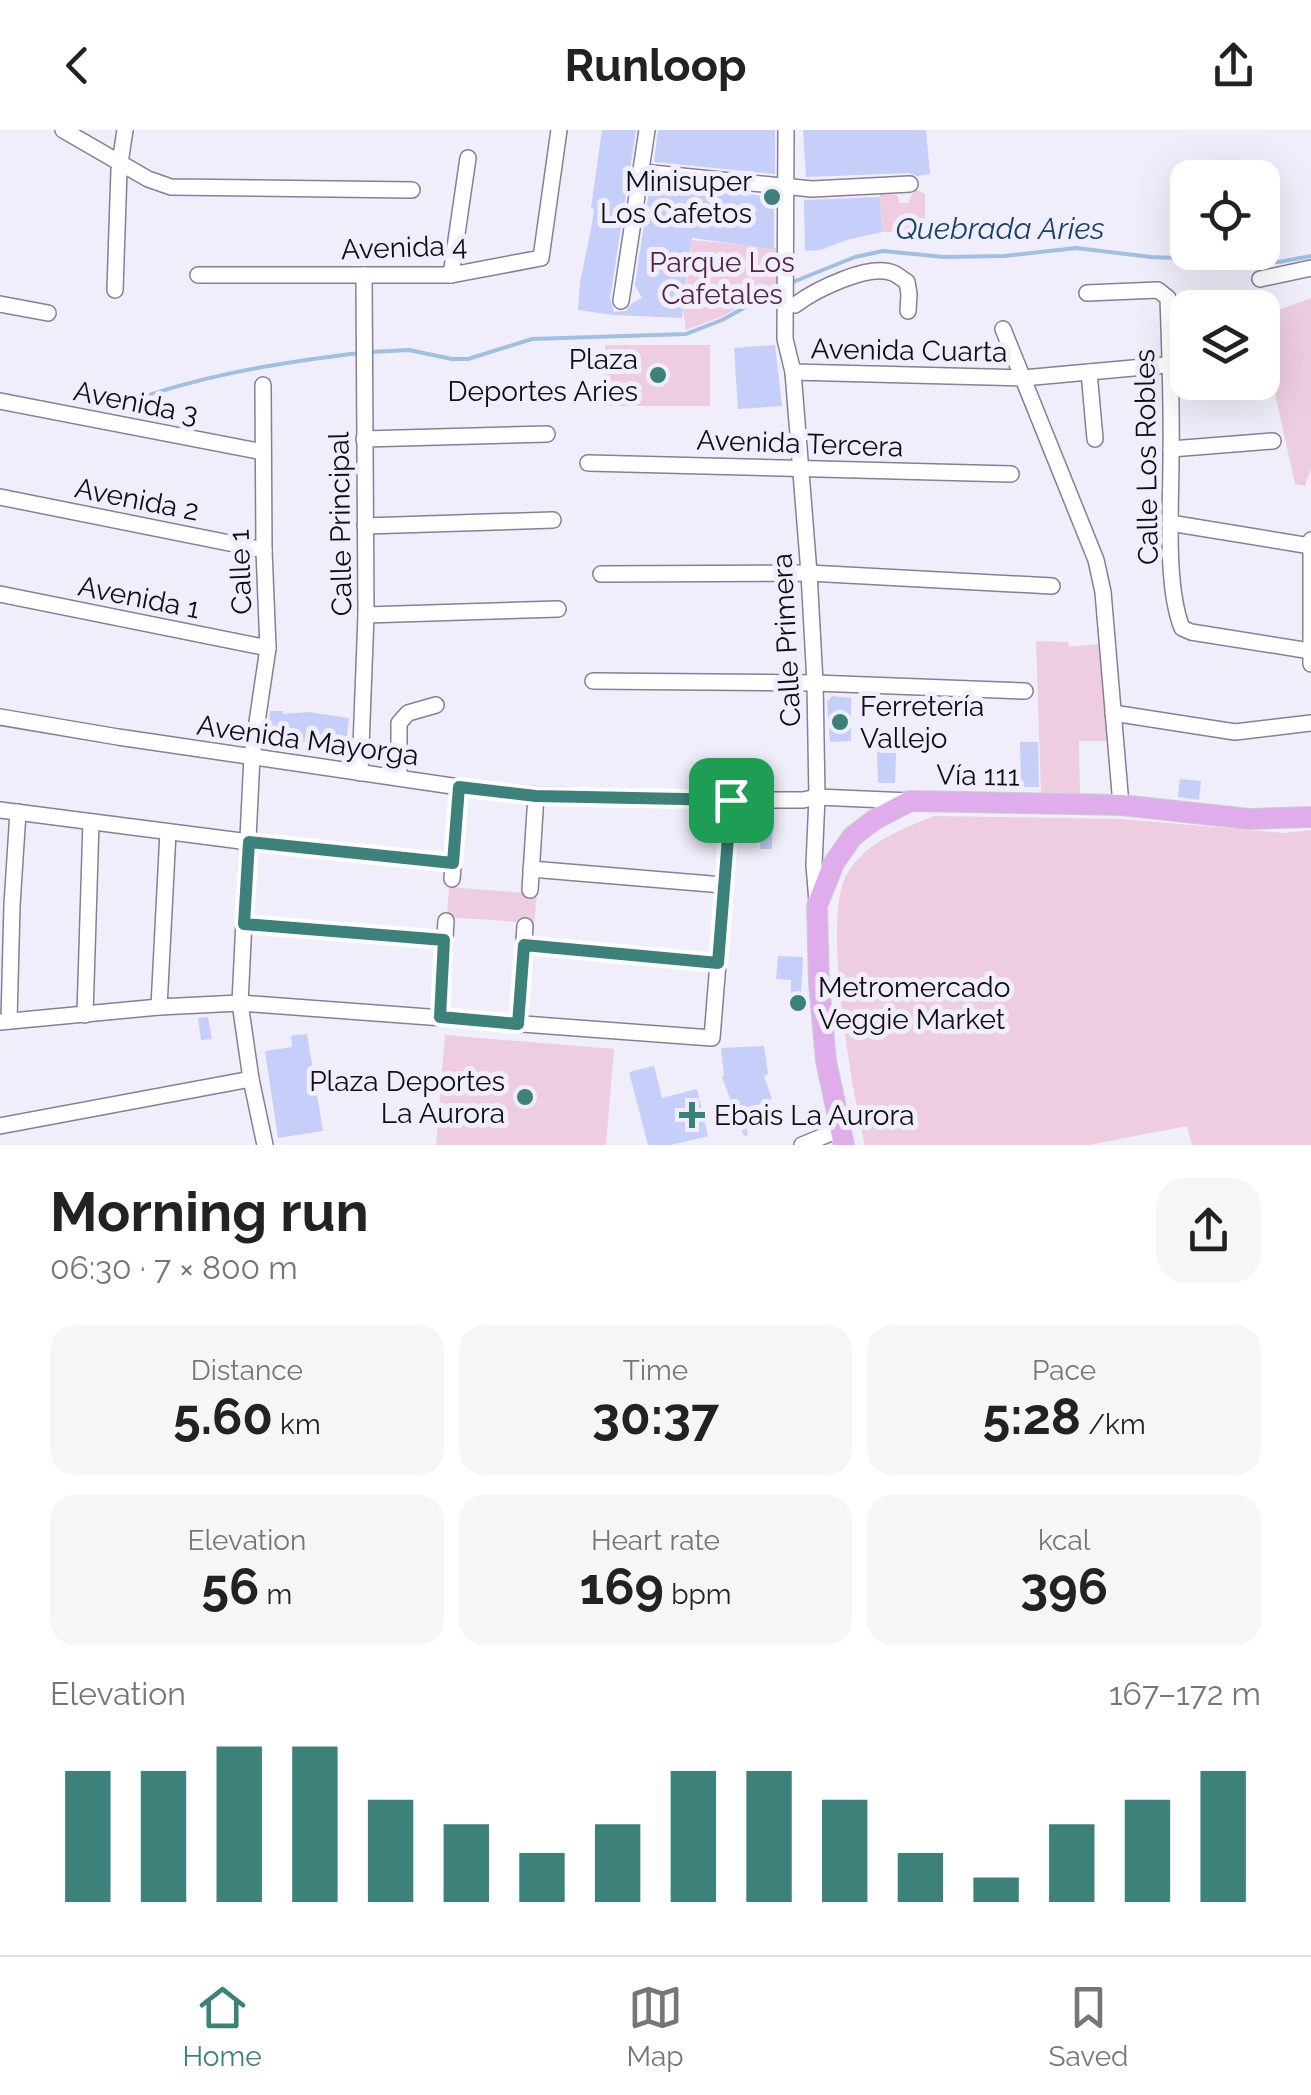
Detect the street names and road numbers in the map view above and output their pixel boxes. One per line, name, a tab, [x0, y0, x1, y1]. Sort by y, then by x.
street label: Avenida 4	[340, 229, 468, 266]
street label: Avenida Cuarta	[810, 332, 1008, 369]
street label: Calle Los Robles	[1128, 349, 1165, 565]
street label: Avenida 3	[71, 374, 201, 431]
street label: Avenida Tercera	[696, 423, 904, 464]
street label: Calle Principal	[322, 431, 359, 617]
street label: Avenida 2	[72, 471, 202, 528]
street label: Calle 1	[223, 529, 258, 615]
street label: Calle Primera	[765, 552, 808, 728]
street label: Avenida 1	[75, 570, 202, 625]
street label: Avenida Mayorga	[195, 709, 421, 772]
street label: Vía 111	[936, 758, 1020, 793]

